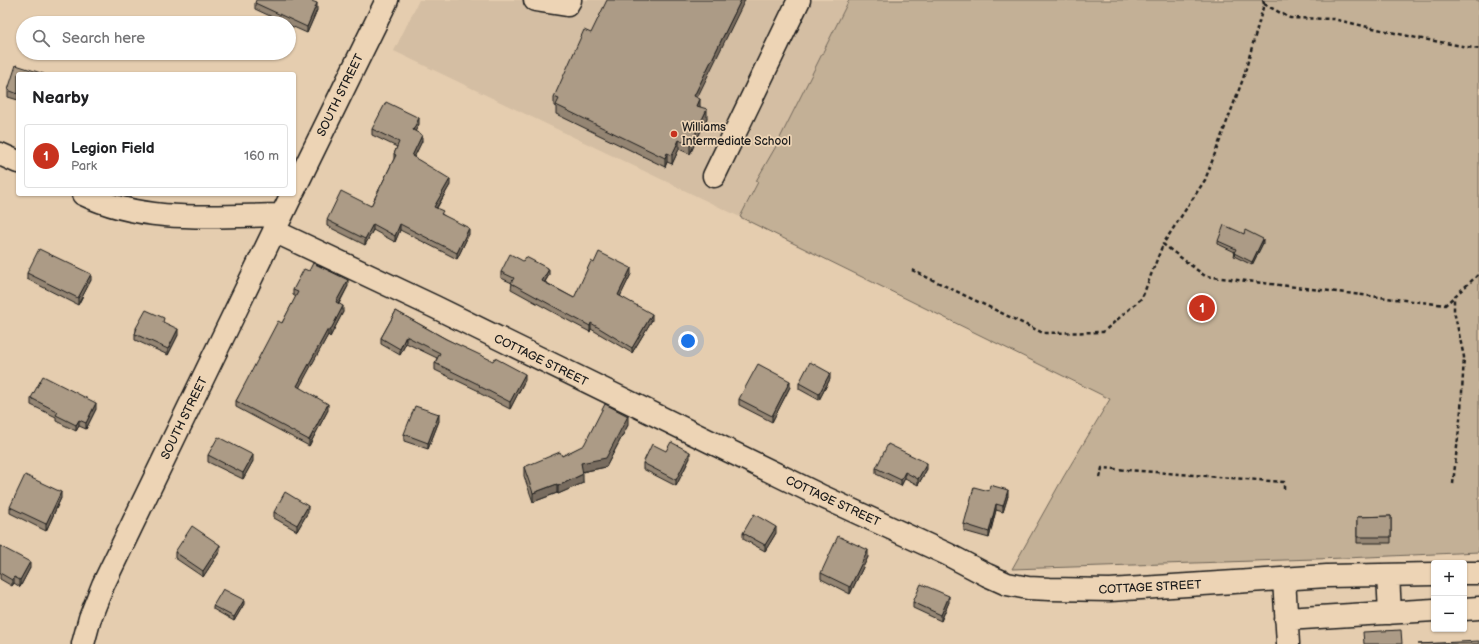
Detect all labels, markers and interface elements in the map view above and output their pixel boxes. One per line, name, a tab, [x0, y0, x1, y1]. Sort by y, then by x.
search box	[16, 16, 296, 60]
icon: search	[30, 27, 52, 49]
text: Search here	[62, 29, 145, 48]
street label: SOUTH STREET	[314, 51, 367, 139]
text: Nearby	[32, 88, 89, 108]
place label: Williams Intermediate School	[682, 120, 791, 149]
marker: Williams Intermediate School	[669, 129, 679, 139]
text: Legion Field	[71, 139, 155, 158]
text: 1	[43, 148, 49, 164]
text: 160 m	[244, 148, 279, 164]
text: Park	[71, 158, 97, 174]
pin: 1	[1189, 293, 1215, 323]
street label: COTTAGE STREET	[491, 331, 591, 390]
your location	[678, 331, 698, 351]
street label: SOUTH STREET	[158, 374, 211, 462]
street label: COTTAGE STREET	[783, 473, 883, 530]
map controls	[1431, 560, 1467, 632]
button: +	[1431, 560, 1467, 596]
street label: COTTAGE STREET	[1098, 577, 1203, 598]
button: −	[1431, 596, 1467, 632]

